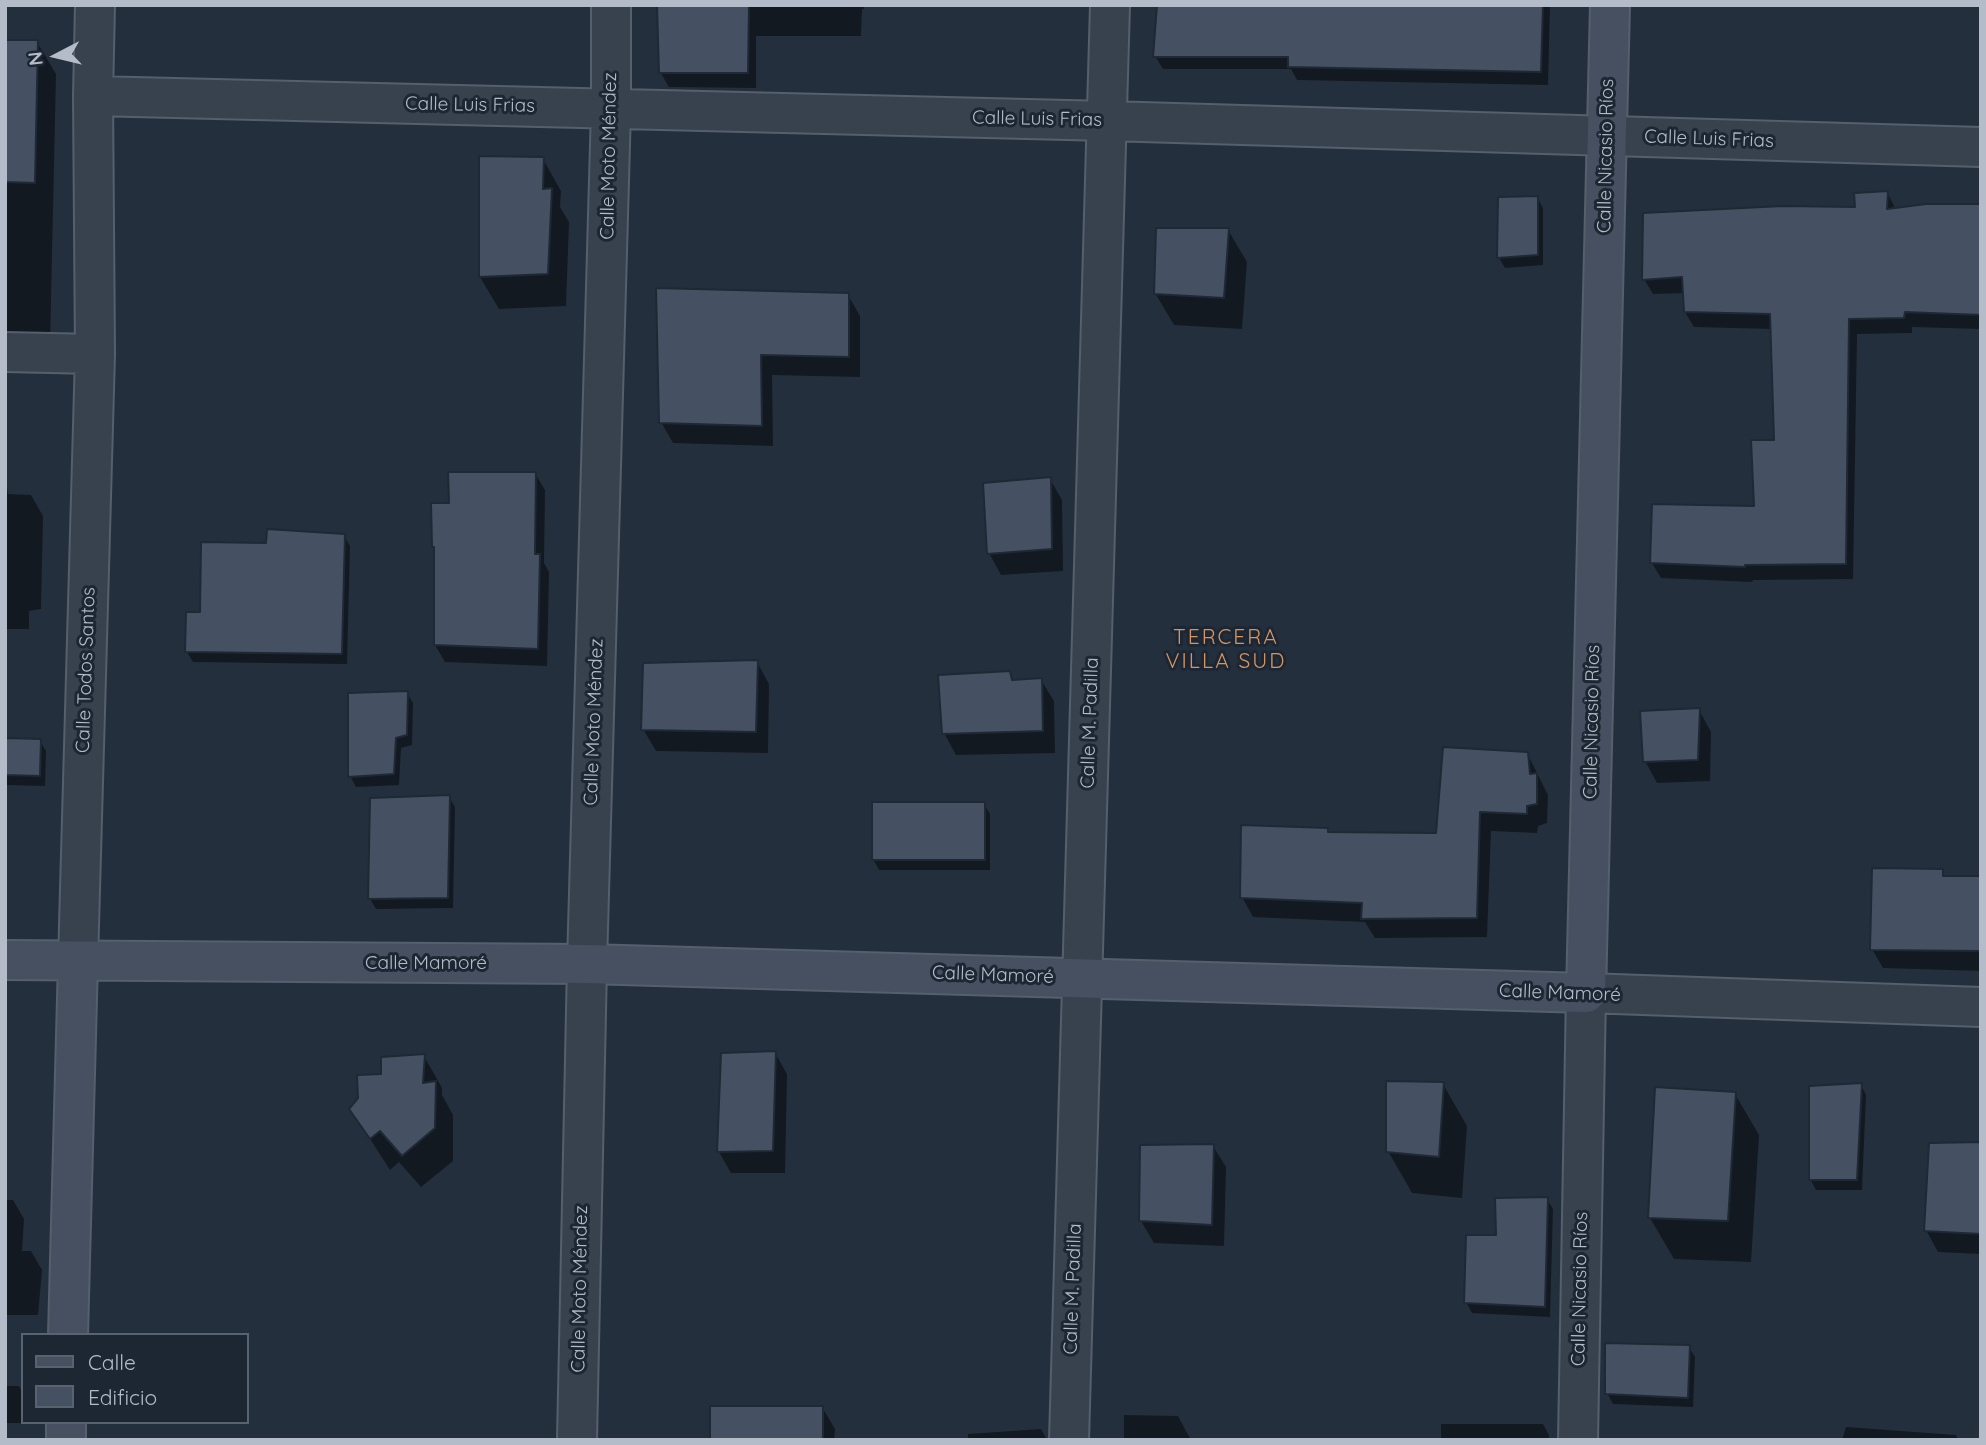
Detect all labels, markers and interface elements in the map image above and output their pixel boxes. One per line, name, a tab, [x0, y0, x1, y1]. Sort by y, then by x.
north arrow	[21, 21, 91, 91]
text: N	[22, 50, 48, 67]
street label: Calle Moto Méndez	[596, 72, 622, 240]
street label: Calle Nicasio Ríos	[1593, 79, 1619, 233]
street label: Calle Luis Frias	[405, 92, 535, 118]
street label: Calle Luis Frias	[972, 106, 1102, 132]
street label: Calle Luis Frias	[1644, 125, 1774, 153]
street label: Calle Todos Santos	[72, 587, 100, 753]
district label: TERCERA VILLA SUD	[1167, 625, 1285, 675]
street label: Calle Moto Méndez	[580, 638, 608, 806]
street label: Calle Nicasio Ríos	[1579, 645, 1605, 799]
street label: Calle M. Padilla	[1076, 657, 1104, 789]
street label: Calle Mamoré	[365, 952, 487, 974]
street label: Calle Mamoré	[932, 961, 1054, 989]
street label: Calle Mamoré	[1499, 979, 1621, 1007]
street label: Calle Moto Méndez	[567, 1205, 593, 1373]
street label: Calle Nicasio Ríos	[1567, 1212, 1593, 1366]
street label: Calle M. Padilla	[1059, 1223, 1087, 1355]
legend	[21, 1333, 248, 1424]
text: Calle	[88, 1349, 136, 1375]
text: Edificio	[88, 1384, 157, 1410]

